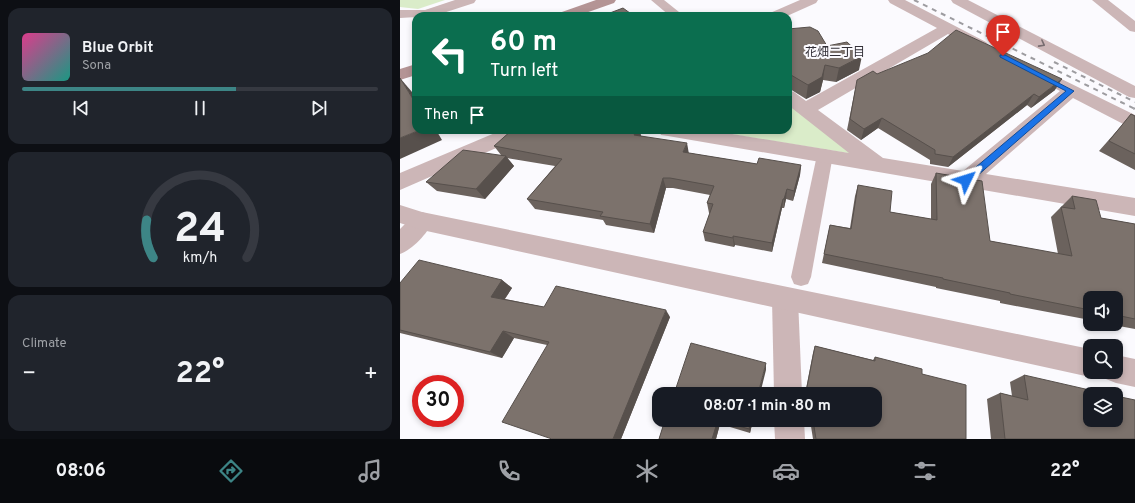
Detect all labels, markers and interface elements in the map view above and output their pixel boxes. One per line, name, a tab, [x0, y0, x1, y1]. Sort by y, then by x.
pin	[986, 15, 1020, 56]
icon: arrive	[992, 21, 1014, 43]
text: 60 m	[490, 25, 557, 61]
icon: left	[424, 28, 476, 80]
text: Blue Orbit	[82, 39, 153, 58]
one-way arrow	[1038, 39, 1045, 47]
district label: 花畑二丁目	[805, 45, 865, 61]
text: Sona	[82, 58, 111, 74]
text: Turn left	[490, 60, 558, 83]
icon: previous	[70, 97, 92, 119]
icon: pause	[189, 97, 211, 119]
icon: next	[308, 97, 330, 119]
icon: arrive	[466, 104, 488, 126]
text: Then	[424, 106, 458, 125]
position arrow	[945, 159, 987, 201]
text: 24	[174, 203, 226, 256]
text: km/h	[183, 248, 217, 266]
map controls	[1083, 291, 1123, 427]
button: sound	[1083, 291, 1123, 331]
text: Climate	[22, 336, 67, 352]
button: search	[1083, 339, 1123, 379]
text: 22°	[175, 356, 225, 393]
text: −	[22, 361, 36, 388]
text: +	[364, 361, 378, 388]
speed limit sign: 30	[412, 375, 464, 427]
button: layers	[1083, 387, 1123, 427]
text: 08:07 · 1 min · 80 m	[703, 397, 831, 416]
icon: directions	[217, 457, 245, 485]
icon: music	[356, 457, 384, 485]
icon: phone	[495, 457, 523, 485]
icon: climate	[633, 457, 661, 485]
icon: car	[772, 457, 800, 485]
icon: filters	[911, 457, 939, 485]
text: 08:06	[55, 460, 106, 483]
text: 22°	[1050, 460, 1080, 483]

